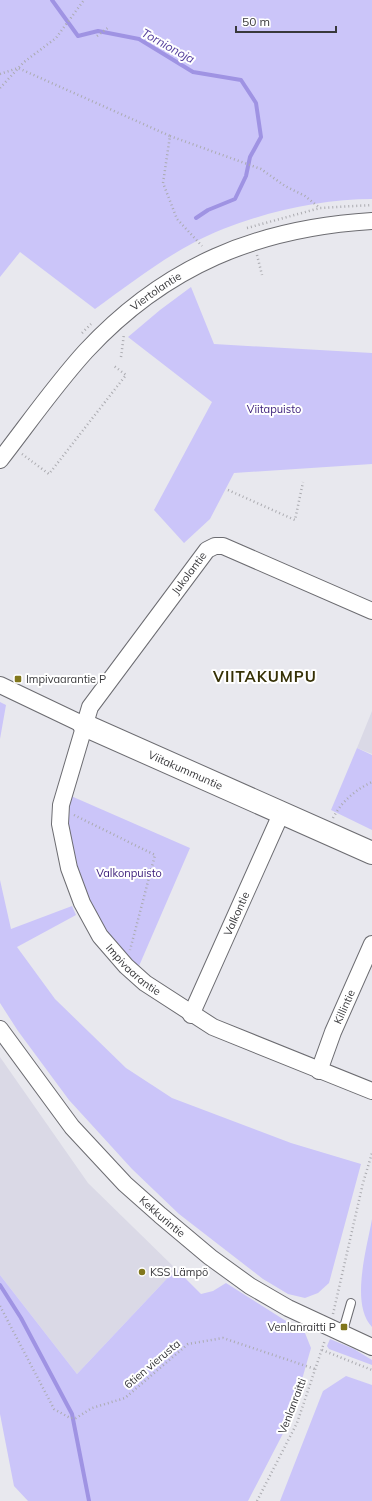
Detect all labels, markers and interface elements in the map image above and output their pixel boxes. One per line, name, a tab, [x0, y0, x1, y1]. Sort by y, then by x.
scale bar	[236, 8, 336, 34]
text: 50 m	[242, 14, 270, 29]
water label: Tornionoja	[139, 25, 197, 66]
street label: Viertolantie	[127, 269, 184, 314]
park label: Viitapuisto	[247, 402, 301, 416]
street label: Jukolantie	[168, 549, 210, 597]
district label: VIITAKUMPU	[212, 667, 317, 686]
place label: Impivaarantie P	[26, 672, 106, 686]
marker: Impivaarantie P	[13, 674, 23, 684]
street label: Viitakummuntie	[146, 747, 225, 793]
park label: Valkonpuisto	[96, 866, 162, 880]
street label: Valkontie	[220, 889, 252, 938]
street label: Impivaarantie	[103, 941, 164, 998]
street label: Killintie	[330, 987, 358, 1026]
street label: Kekkurintie	[136, 1193, 188, 1240]
place label: KSS Lämpö	[150, 1265, 208, 1279]
marker: KSS Lämpö	[137, 1267, 147, 1277]
place label: Venlanraitti P	[268, 1320, 336, 1334]
marker: Venlanraitti P	[339, 1322, 349, 1332]
street label: 6tien vierusta	[121, 1336, 183, 1392]
street label: Venlanraitti	[275, 1376, 309, 1436]

